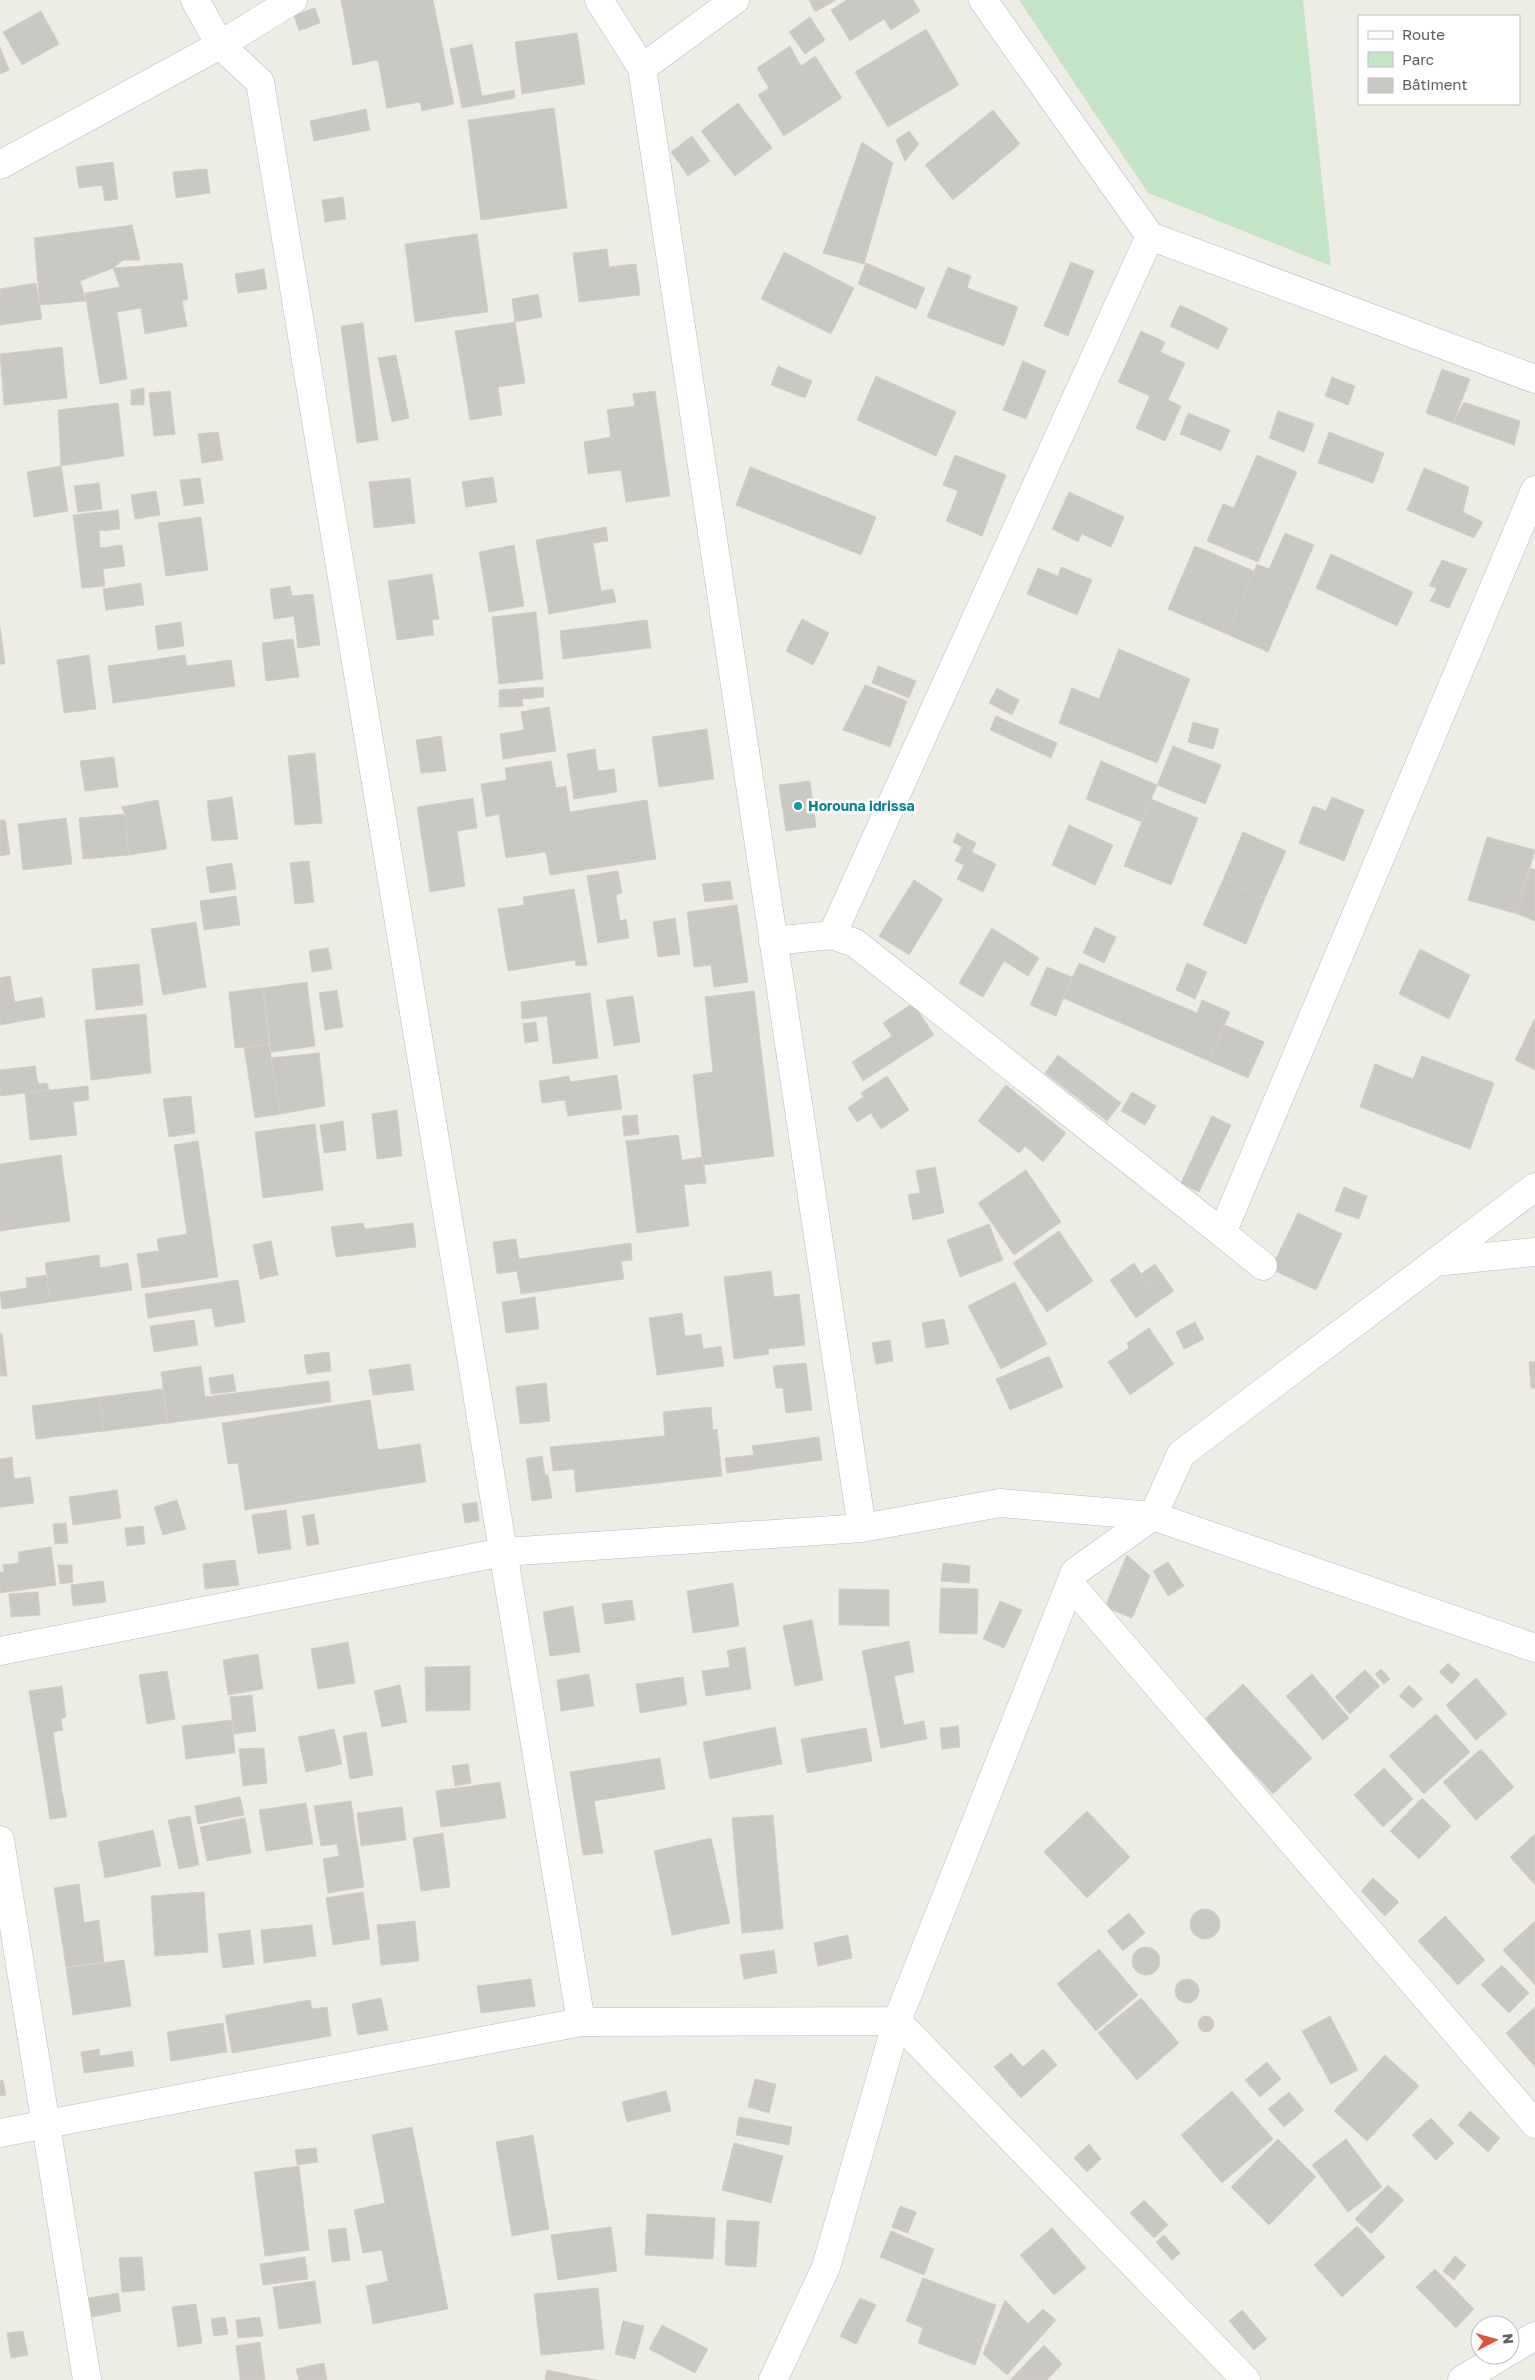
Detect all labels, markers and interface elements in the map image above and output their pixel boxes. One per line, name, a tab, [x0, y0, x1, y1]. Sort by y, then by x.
legend	[1358, 15, 1520, 105]
text: Route	[1402, 25, 1445, 43]
text: Parc	[1402, 50, 1434, 68]
text: Bâtiment	[1402, 75, 1467, 93]
place label: Horouna idrissa	[808, 797, 915, 814]
marker: Horouna idrissa	[792, 800, 804, 812]
north arrow	[1470, 2315, 1520, 2365]
text: N	[1499, 2332, 1517, 2345]

